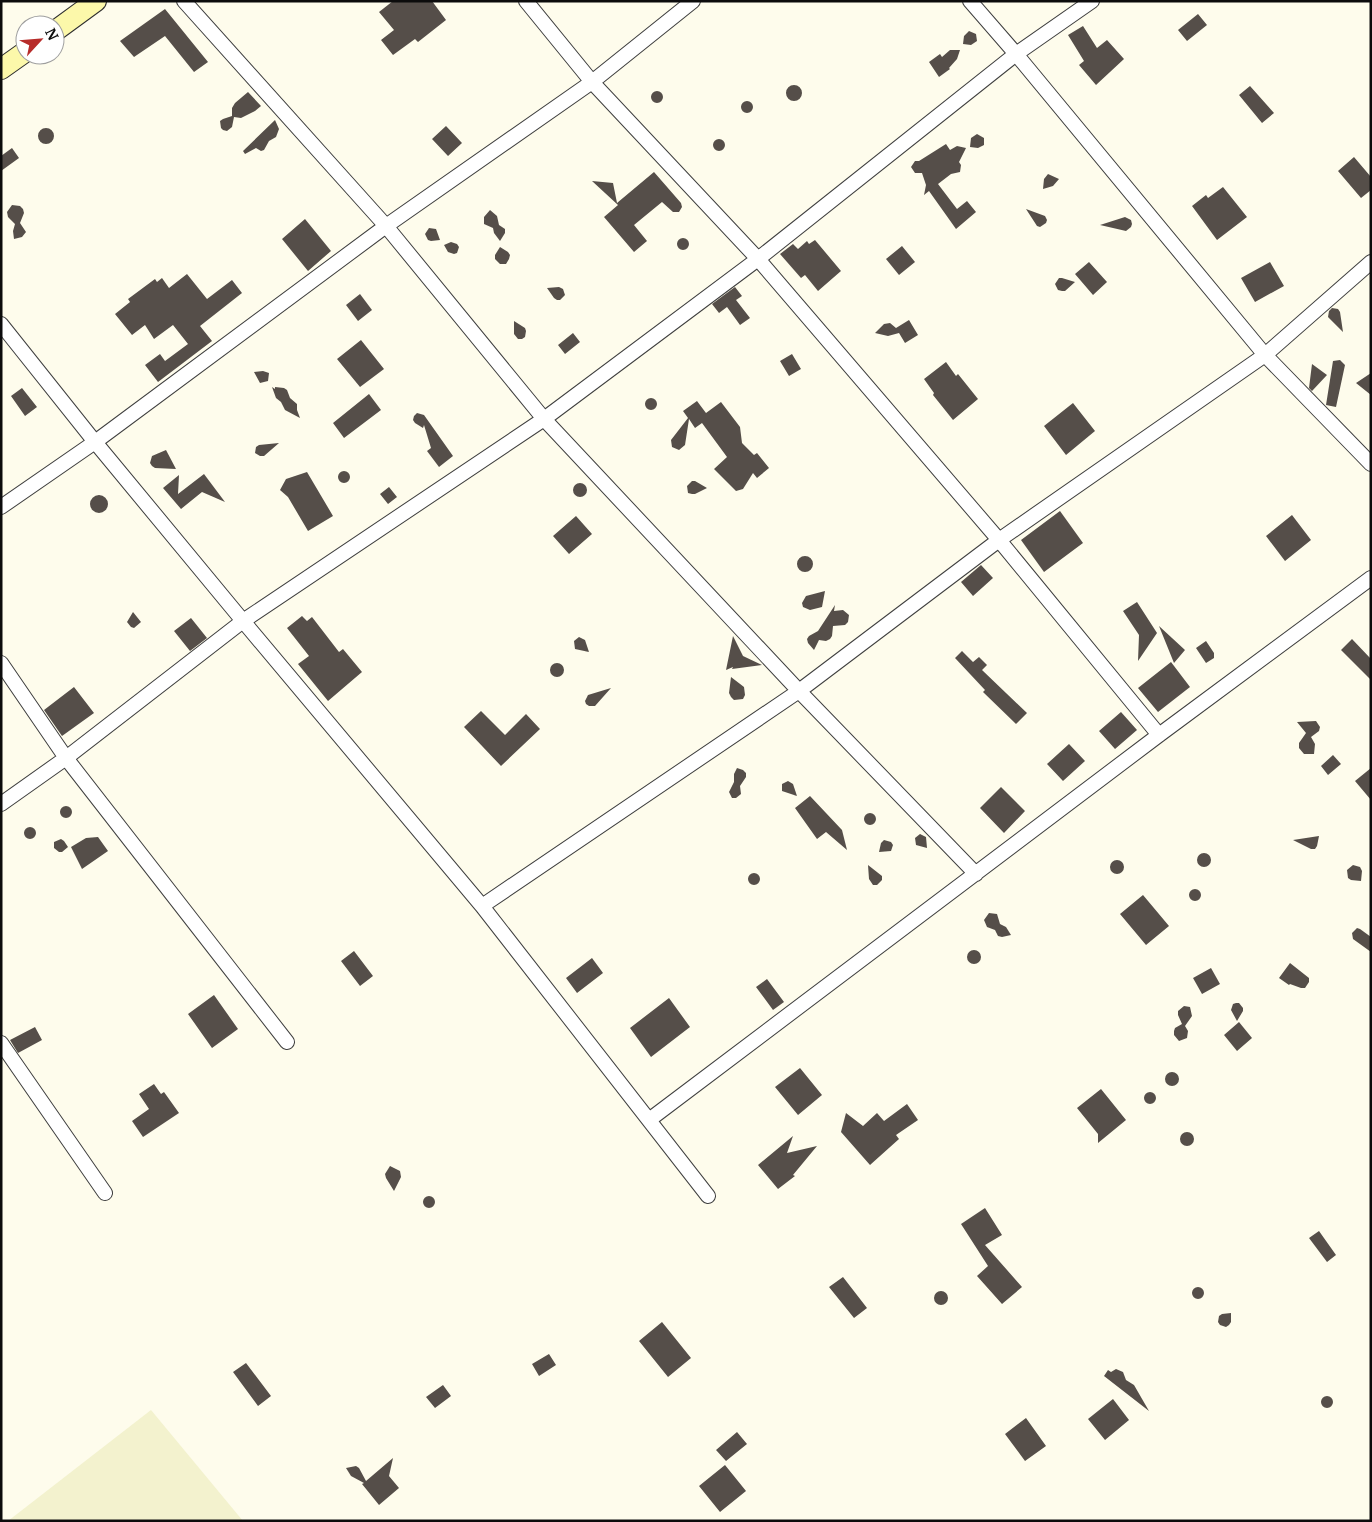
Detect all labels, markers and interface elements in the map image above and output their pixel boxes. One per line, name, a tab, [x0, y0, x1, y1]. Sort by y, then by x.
north arrow	[15, 15, 65, 65]
text: N	[41, 25, 62, 43]

